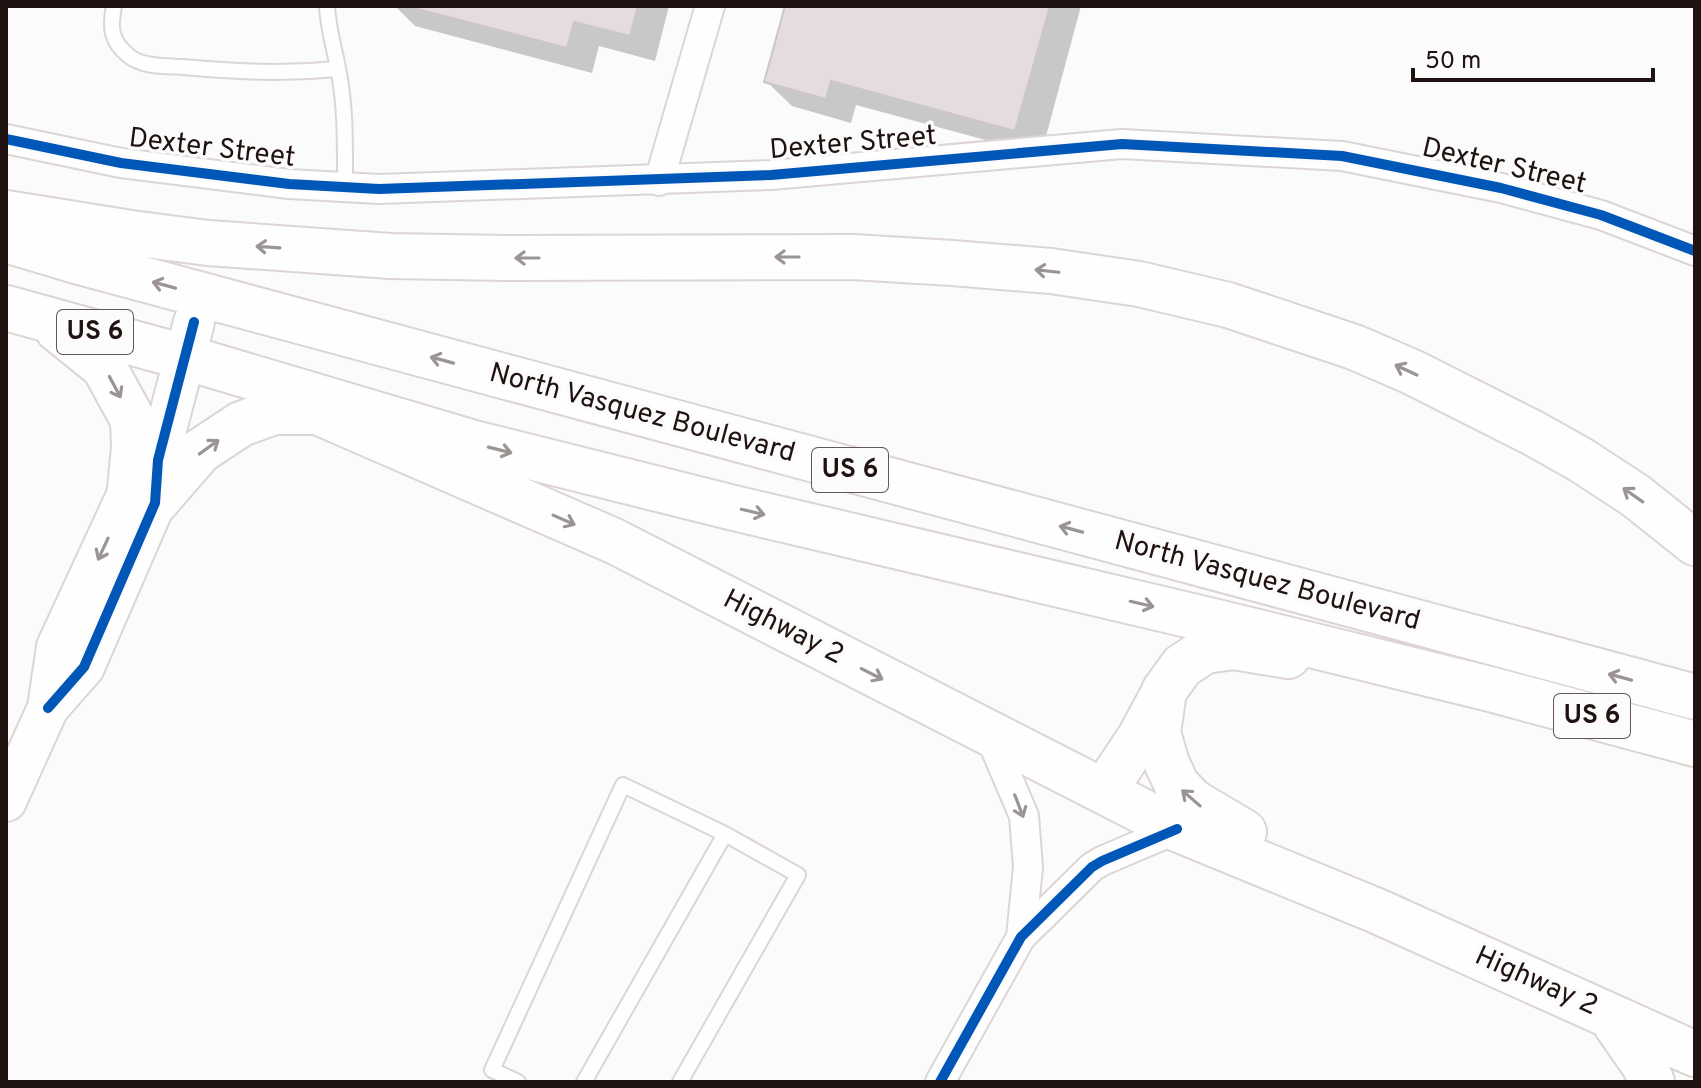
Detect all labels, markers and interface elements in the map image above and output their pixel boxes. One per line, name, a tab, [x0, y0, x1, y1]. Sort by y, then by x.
scale bar	[1413, 32, 1653, 82]
text: 50 m	[1425, 47, 1481, 77]
street label: Dexter Street	[768, 119, 938, 169]
street label: Dexter Street	[127, 121, 297, 177]
street label: Dexter Street	[1418, 131, 1590, 203]
one-way arrow	[255, 239, 282, 254]
one-way arrow	[774, 249, 801, 265]
one-way arrow	[514, 250, 541, 266]
one-way arrow	[1034, 263, 1061, 278]
one-way arrow	[151, 276, 177, 291]
road number: US 6	[57, 310, 133, 354]
one-way arrow	[429, 351, 455, 366]
street label: North Vasquez Boulevard	[485, 356, 799, 472]
one-way arrow	[1394, 362, 1418, 377]
one-way arrow	[108, 375, 124, 399]
one-way arrow	[197, 438, 219, 455]
one-way arrow	[487, 443, 513, 458]
road number: US 6	[812, 448, 888, 492]
one-way arrow	[1623, 487, 1645, 503]
one-way arrow	[739, 506, 765, 521]
one-way arrow	[551, 513, 576, 528]
one-way arrow	[1059, 521, 1085, 536]
street label: North Vasquez Boulevard	[1110, 524, 1424, 640]
one-way arrow	[95, 537, 110, 561]
street label: Highway 2	[717, 582, 849, 674]
one-way arrow	[1129, 597, 1154, 612]
one-way arrow	[859, 666, 883, 682]
one-way arrow	[1607, 669, 1633, 684]
road number: US 6	[1554, 694, 1630, 738]
one-way arrow	[1182, 789, 1202, 807]
one-way arrow	[1013, 793, 1027, 818]
street label: Highway 2	[1469, 939, 1603, 1025]

